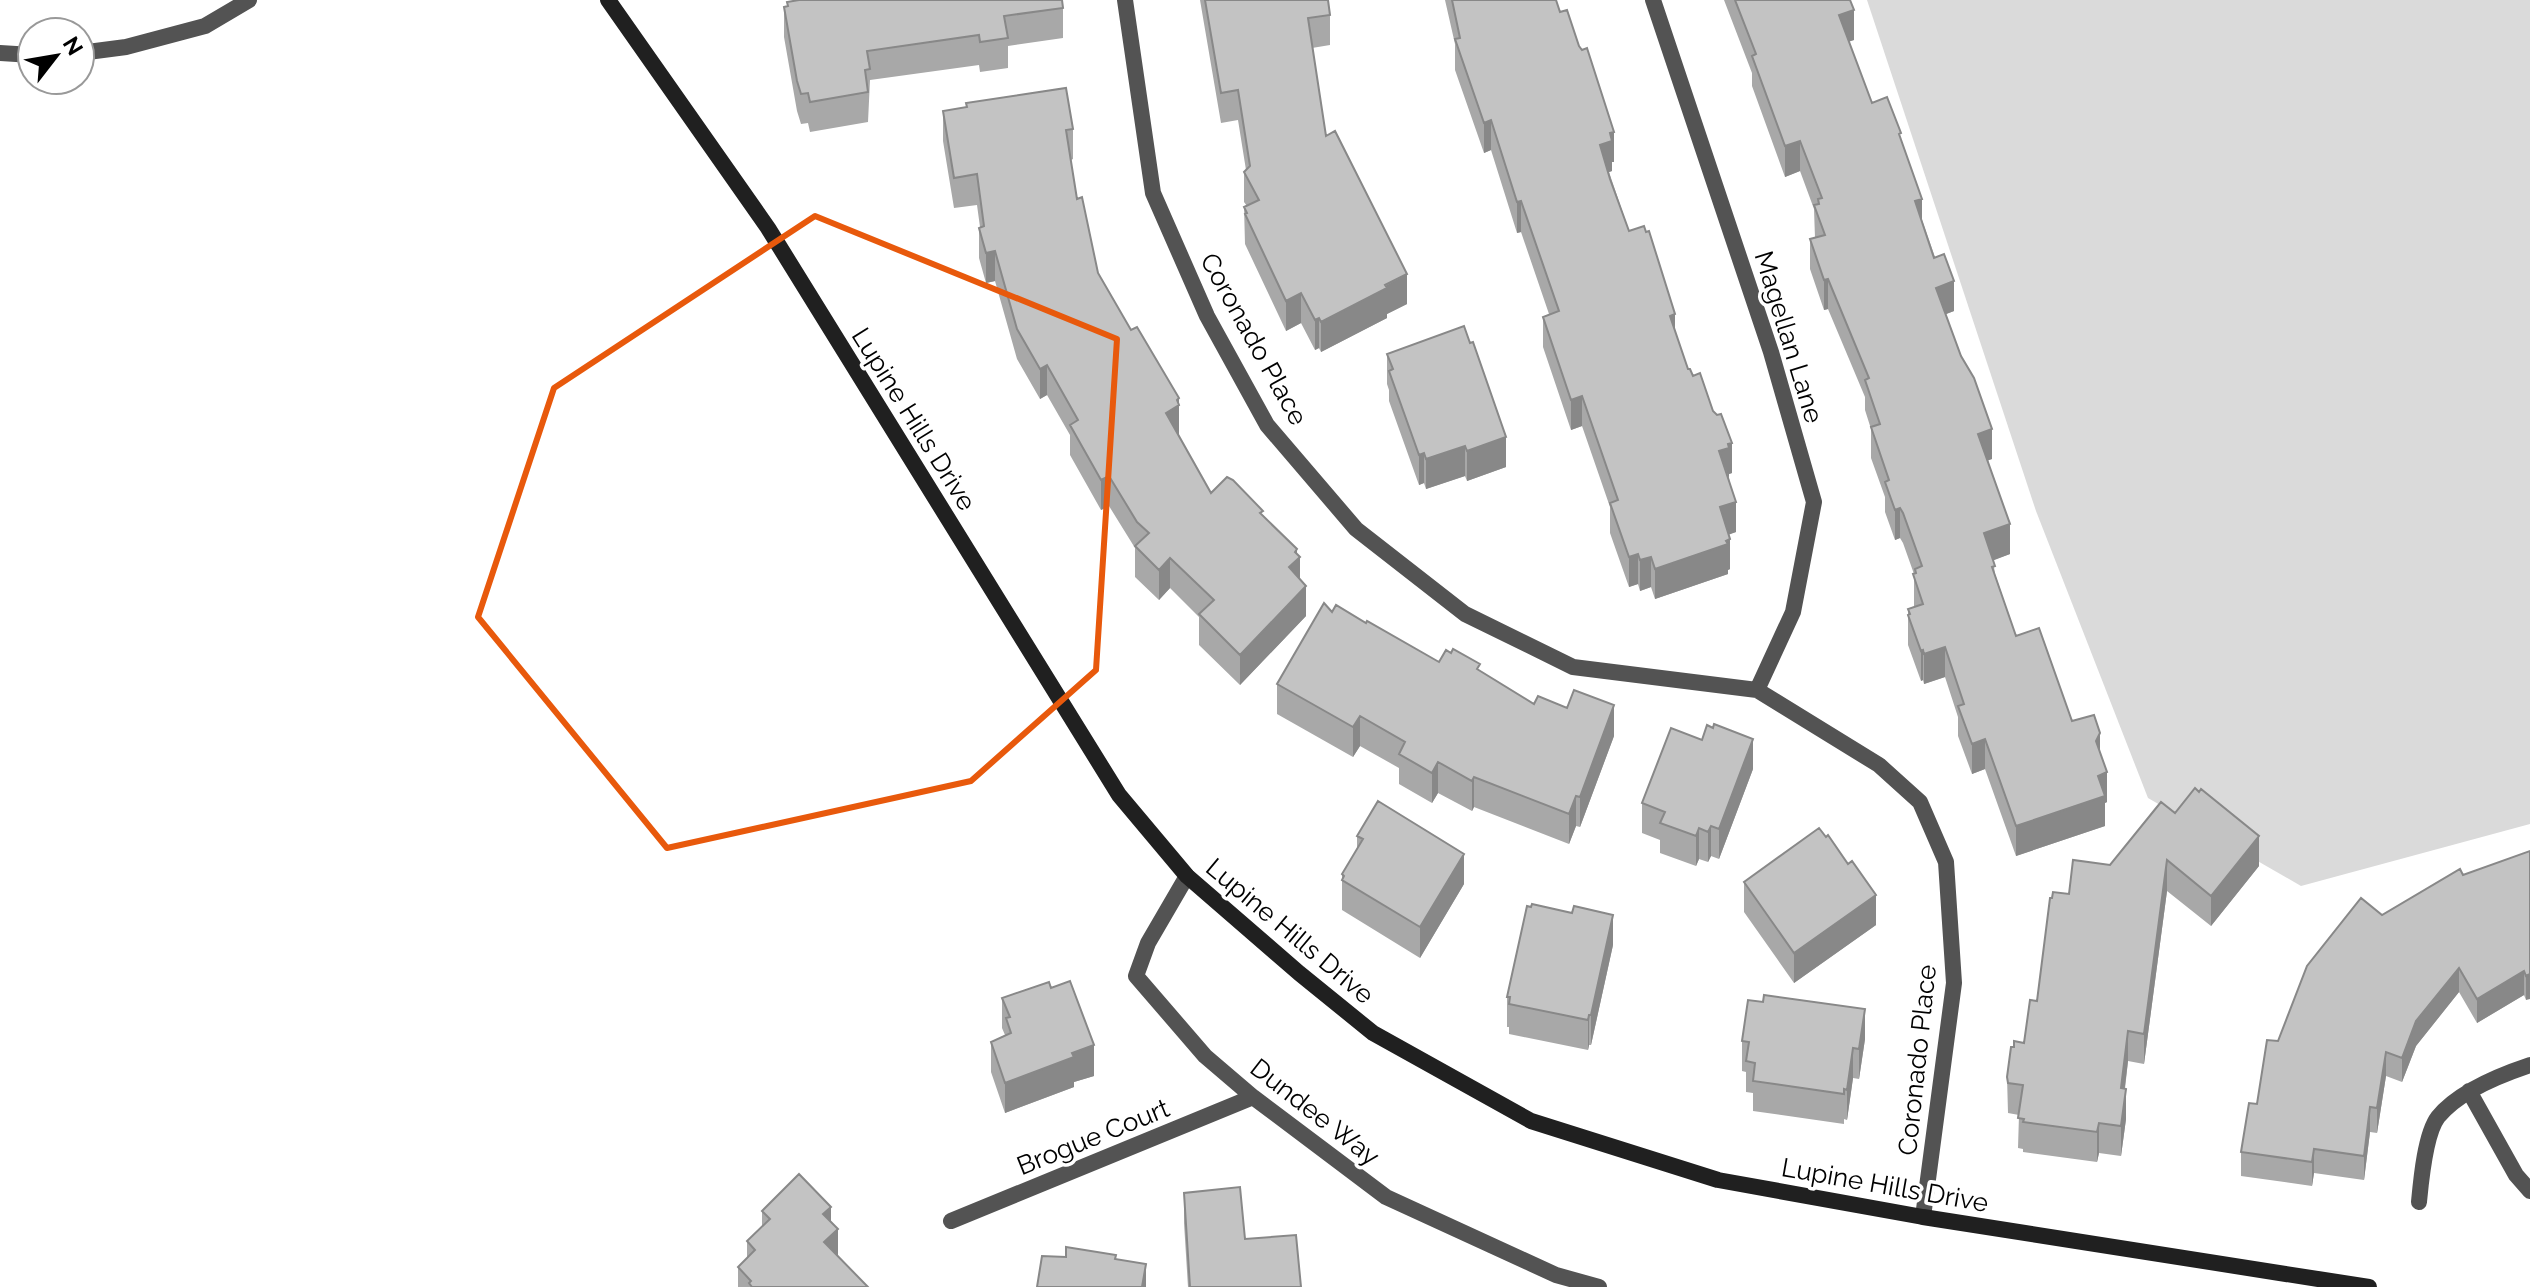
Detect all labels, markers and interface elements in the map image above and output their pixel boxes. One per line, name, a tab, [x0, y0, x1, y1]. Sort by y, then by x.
north arrow	[16, 16, 96, 96]
text: N	[58, 32, 89, 60]
street label: Magellan Lane	[1749, 247, 1829, 427]
street label: Coronado Place	[1194, 248, 1314, 430]
street label: Lupine Hills Drive	[846, 322, 982, 516]
street label: Lupine Hills Drive	[1200, 852, 1380, 1010]
street label: Coronado Place	[1892, 963, 1942, 1157]
street label: Dundee Way	[1245, 1052, 1385, 1172]
street label: Brogue Court	[1013, 1093, 1174, 1181]
street label: Lupine Hills Drive	[1779, 1152, 1991, 1218]

